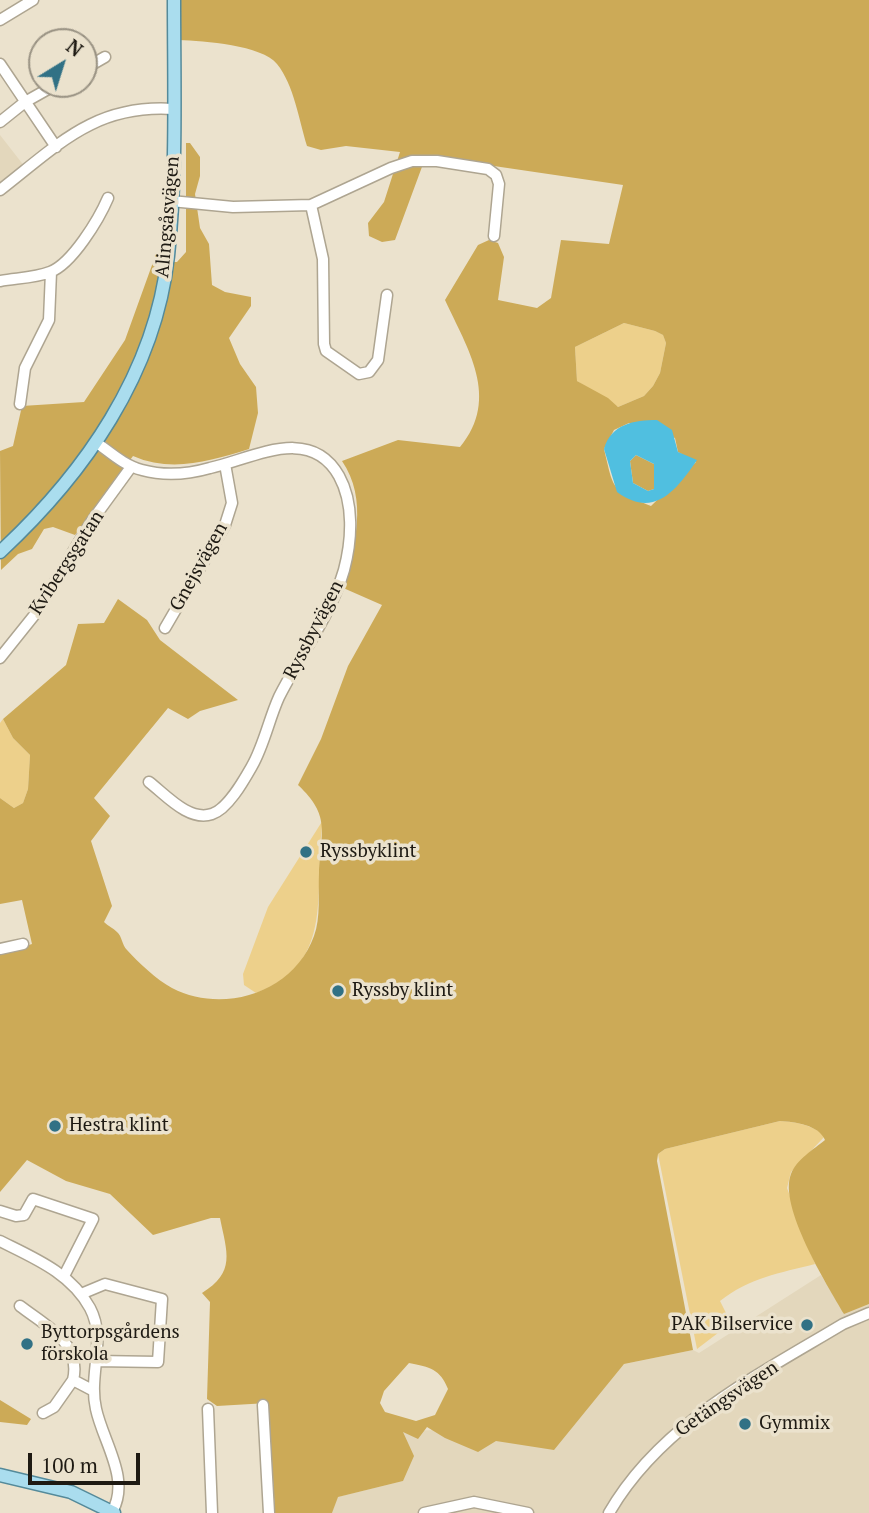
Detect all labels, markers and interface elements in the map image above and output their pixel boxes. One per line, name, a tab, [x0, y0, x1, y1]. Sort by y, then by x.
north arrow	[28, 28, 98, 98]
text: N	[62, 33, 88, 62]
street label: Alingsåsvägen	[151, 155, 185, 279]
street label: Kvibergsgatan	[25, 507, 109, 619]
street label: Gnejsvägen	[165, 519, 233, 615]
street label: Ryssbyvägen	[279, 577, 349, 683]
place label: Ryssbyklint	[320, 841, 417, 863]
marker: Ryssbyklint	[298, 844, 314, 860]
place label: Ryssby klint	[352, 980, 453, 1002]
marker: Ryssby klint	[330, 983, 346, 999]
place label: Hestra klint	[69, 1115, 169, 1137]
marker: Hestra klint	[47, 1118, 63, 1134]
place label: PAK Bilservice	[671, 1314, 793, 1336]
marker: PAK Bilservice	[799, 1317, 815, 1333]
place label: Byttorpsgårdens förskola	[41, 1322, 180, 1366]
marker: Byttorpsgårdens förskola	[19, 1336, 35, 1352]
street label: Getängsvägen	[671, 1356, 783, 1442]
place label: Gymmix	[759, 1413, 830, 1435]
marker: Gymmix	[737, 1416, 753, 1432]
scale bar	[32, 1440, 144, 1484]
text: 100 m	[41, 1451, 98, 1479]

